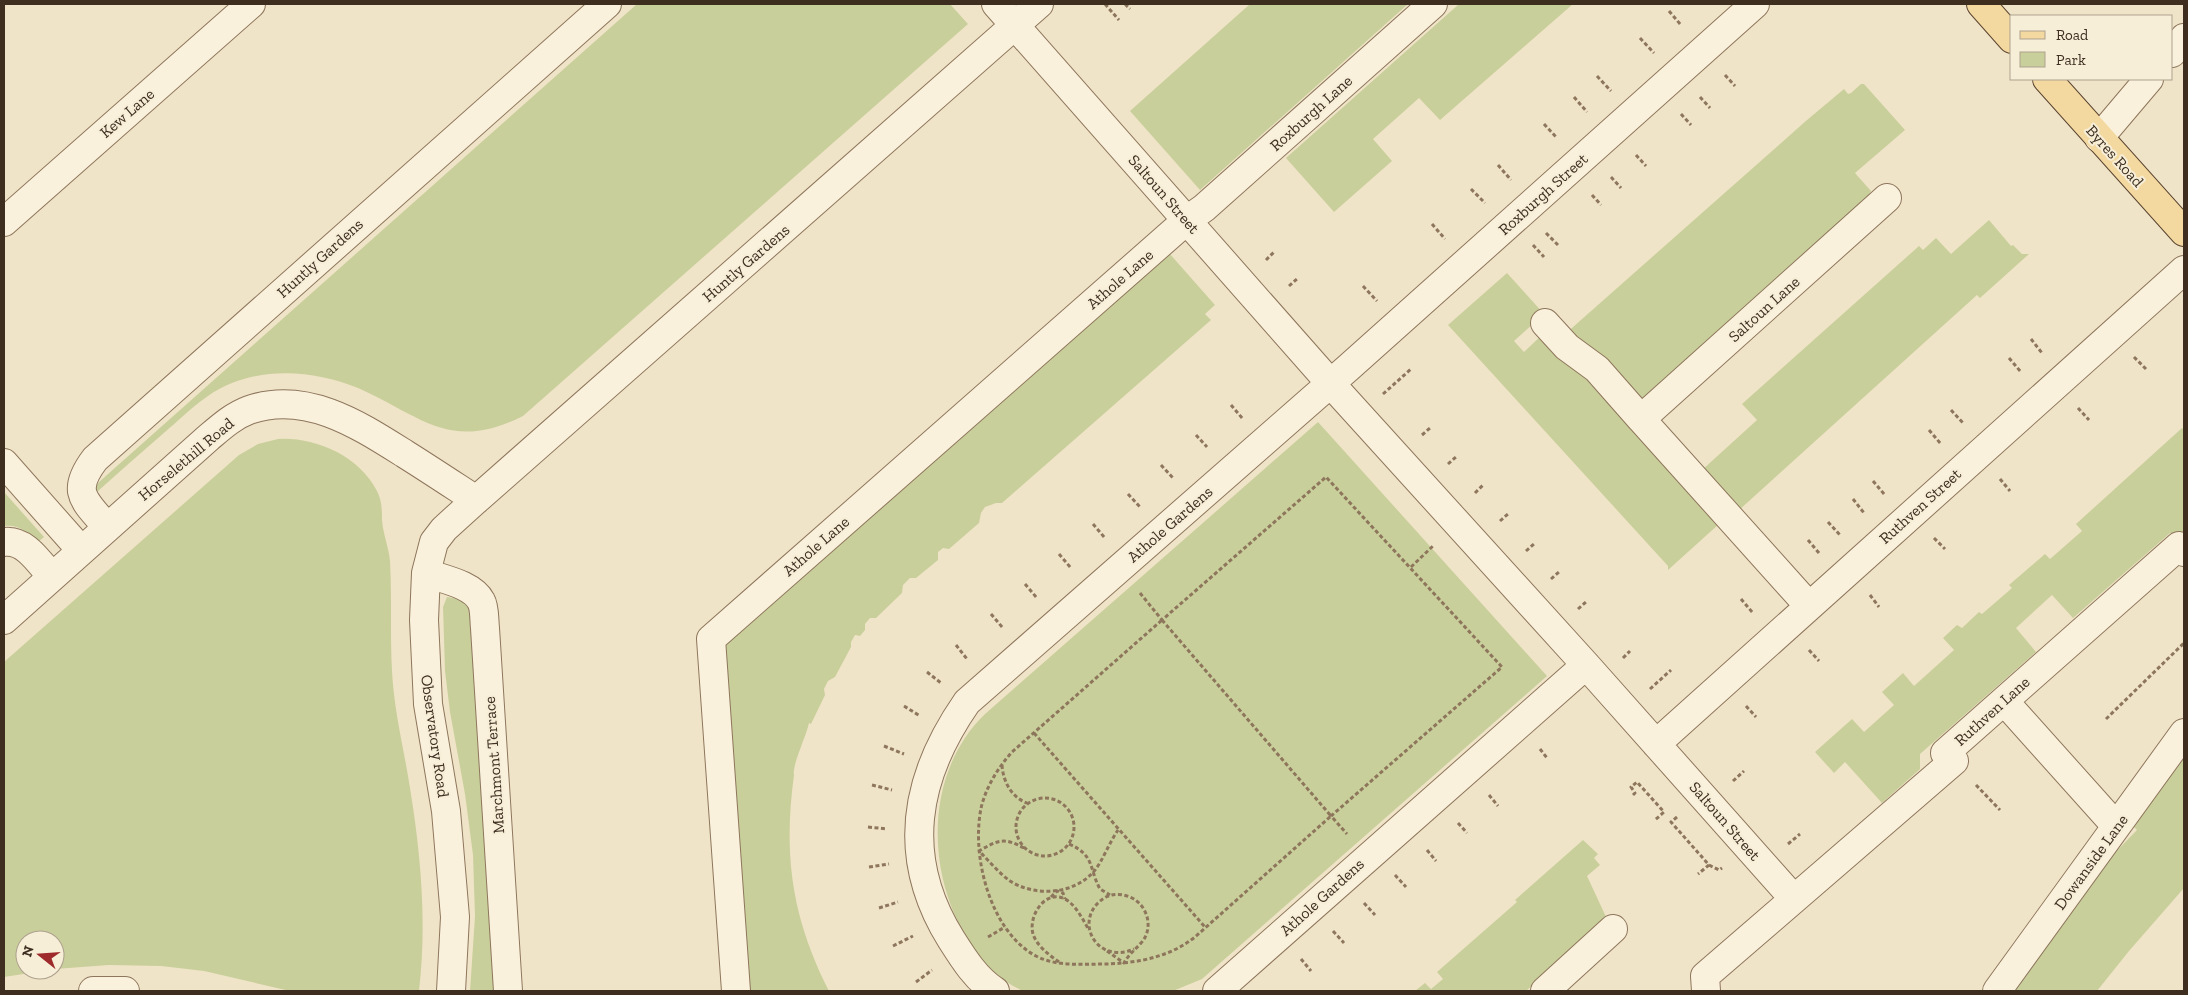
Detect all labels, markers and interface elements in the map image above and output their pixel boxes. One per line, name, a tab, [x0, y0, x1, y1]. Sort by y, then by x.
legend	[2010, 15, 2173, 80]
text: Road	[2056, 26, 2089, 44]
text: Park	[2056, 51, 2086, 69]
street label: Roxburgh Lane	[1266, 71, 1356, 155]
street label: Kew Lane	[96, 84, 158, 142]
street label: Byres Road	[2082, 121, 2148, 191]
street label: Roxburgh Street	[1495, 149, 1592, 239]
street label: Saltoun Street	[1124, 151, 1204, 237]
street label: Huntly Gardens	[273, 214, 367, 302]
street label: Huntly Gardens	[699, 220, 793, 306]
street label: Athole Lane	[1083, 245, 1157, 313]
street label: Saltoun Lane	[1724, 272, 1804, 346]
street label: Horselethill Road	[134, 413, 238, 504]
street label: Ruthven Street	[1875, 464, 1965, 548]
street label: Athole Gardens	[1124, 482, 1216, 566]
street label: Athole Lane	[779, 512, 853, 580]
street label: Ruthven Lane	[1950, 672, 2034, 750]
street label: Observatory Road	[417, 673, 453, 799]
street label: Marchmont Terrace	[480, 696, 508, 834]
street label: Saltoun Street	[1685, 778, 1765, 864]
street label: Dowanside Lane	[2050, 811, 2132, 913]
street label: Athole Gardens	[1276, 854, 1368, 940]
north arrow	[15, 930, 65, 980]
text: N	[18, 943, 38, 959]

